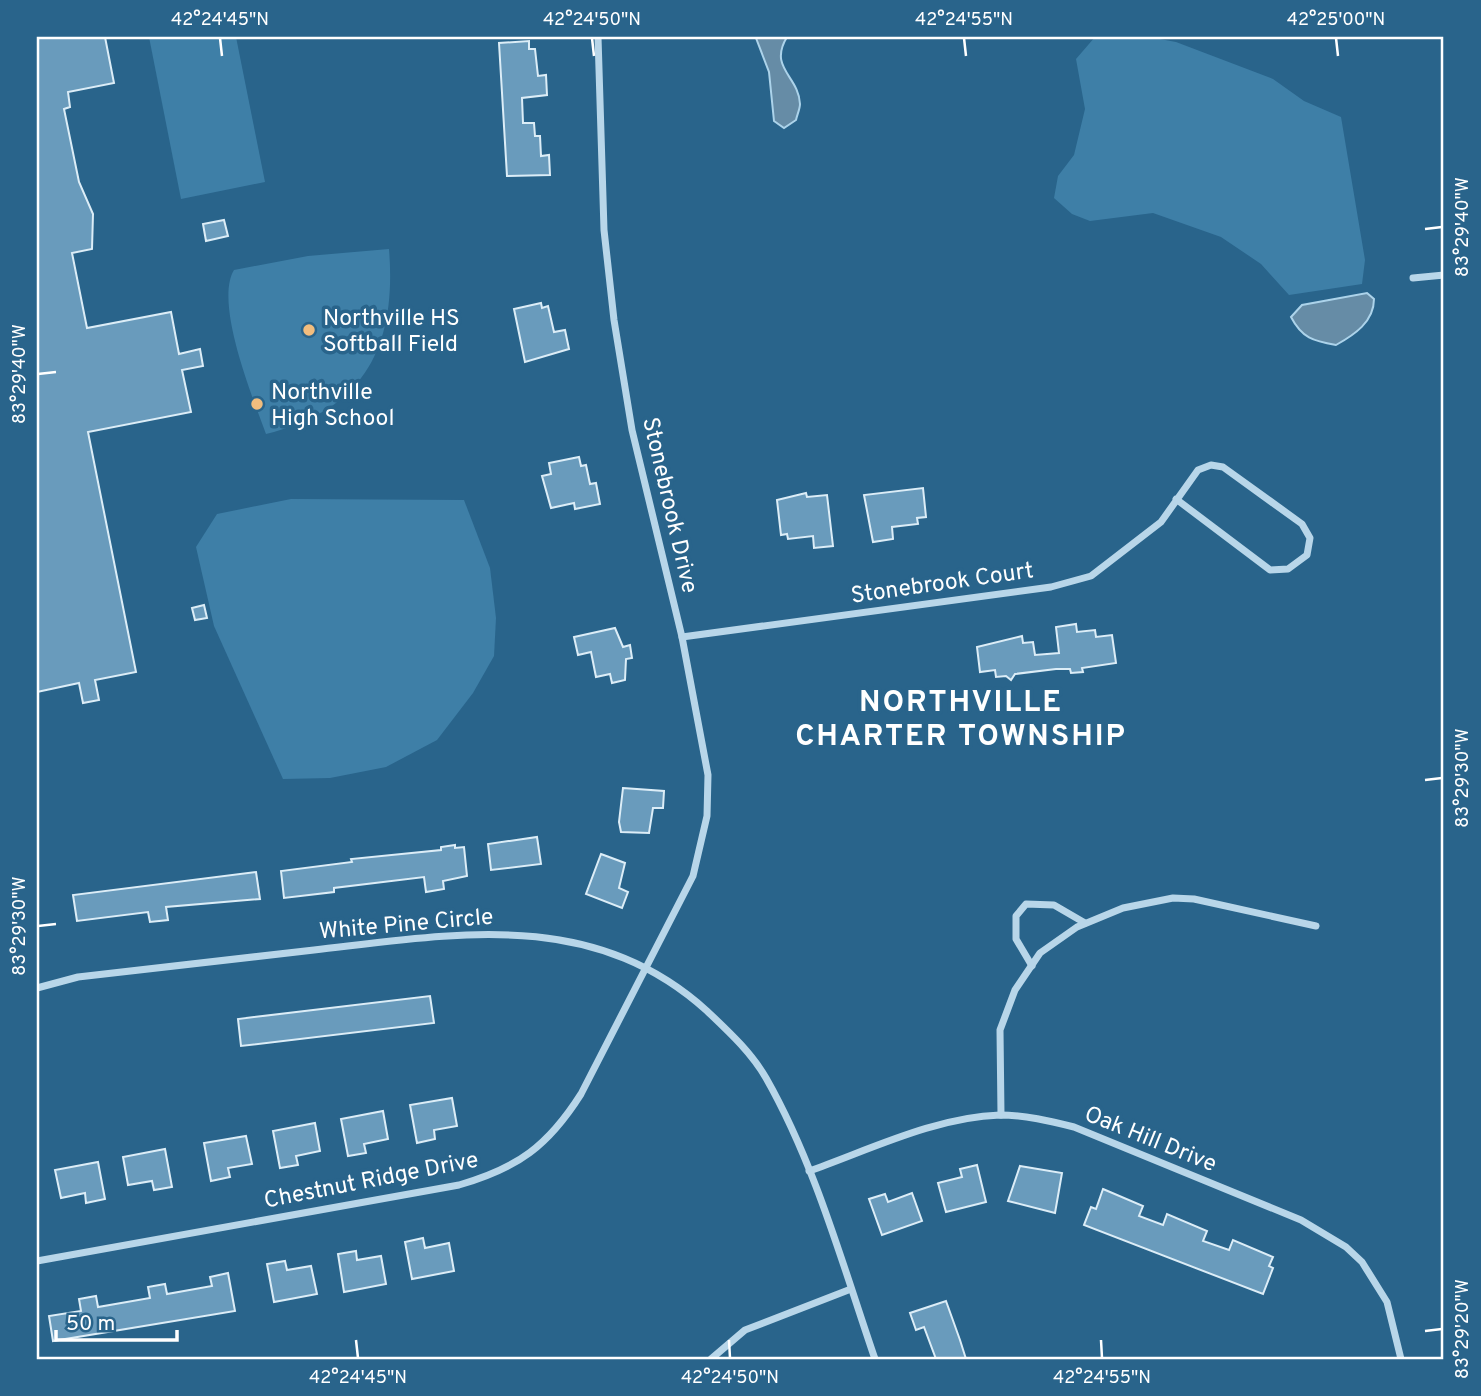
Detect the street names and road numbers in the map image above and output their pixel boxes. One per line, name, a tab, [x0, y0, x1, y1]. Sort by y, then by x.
street label: Stonebrook Drive	[634, 415, 703, 596]
street label: Stonebrook Court	[849, 557, 1036, 612]
street label: White Pine Circle	[318, 903, 495, 948]
street label: Oak Hill Drive	[1080, 1101, 1220, 1180]
street label: Chestnut Ridge Drive	[262, 1146, 481, 1216]

